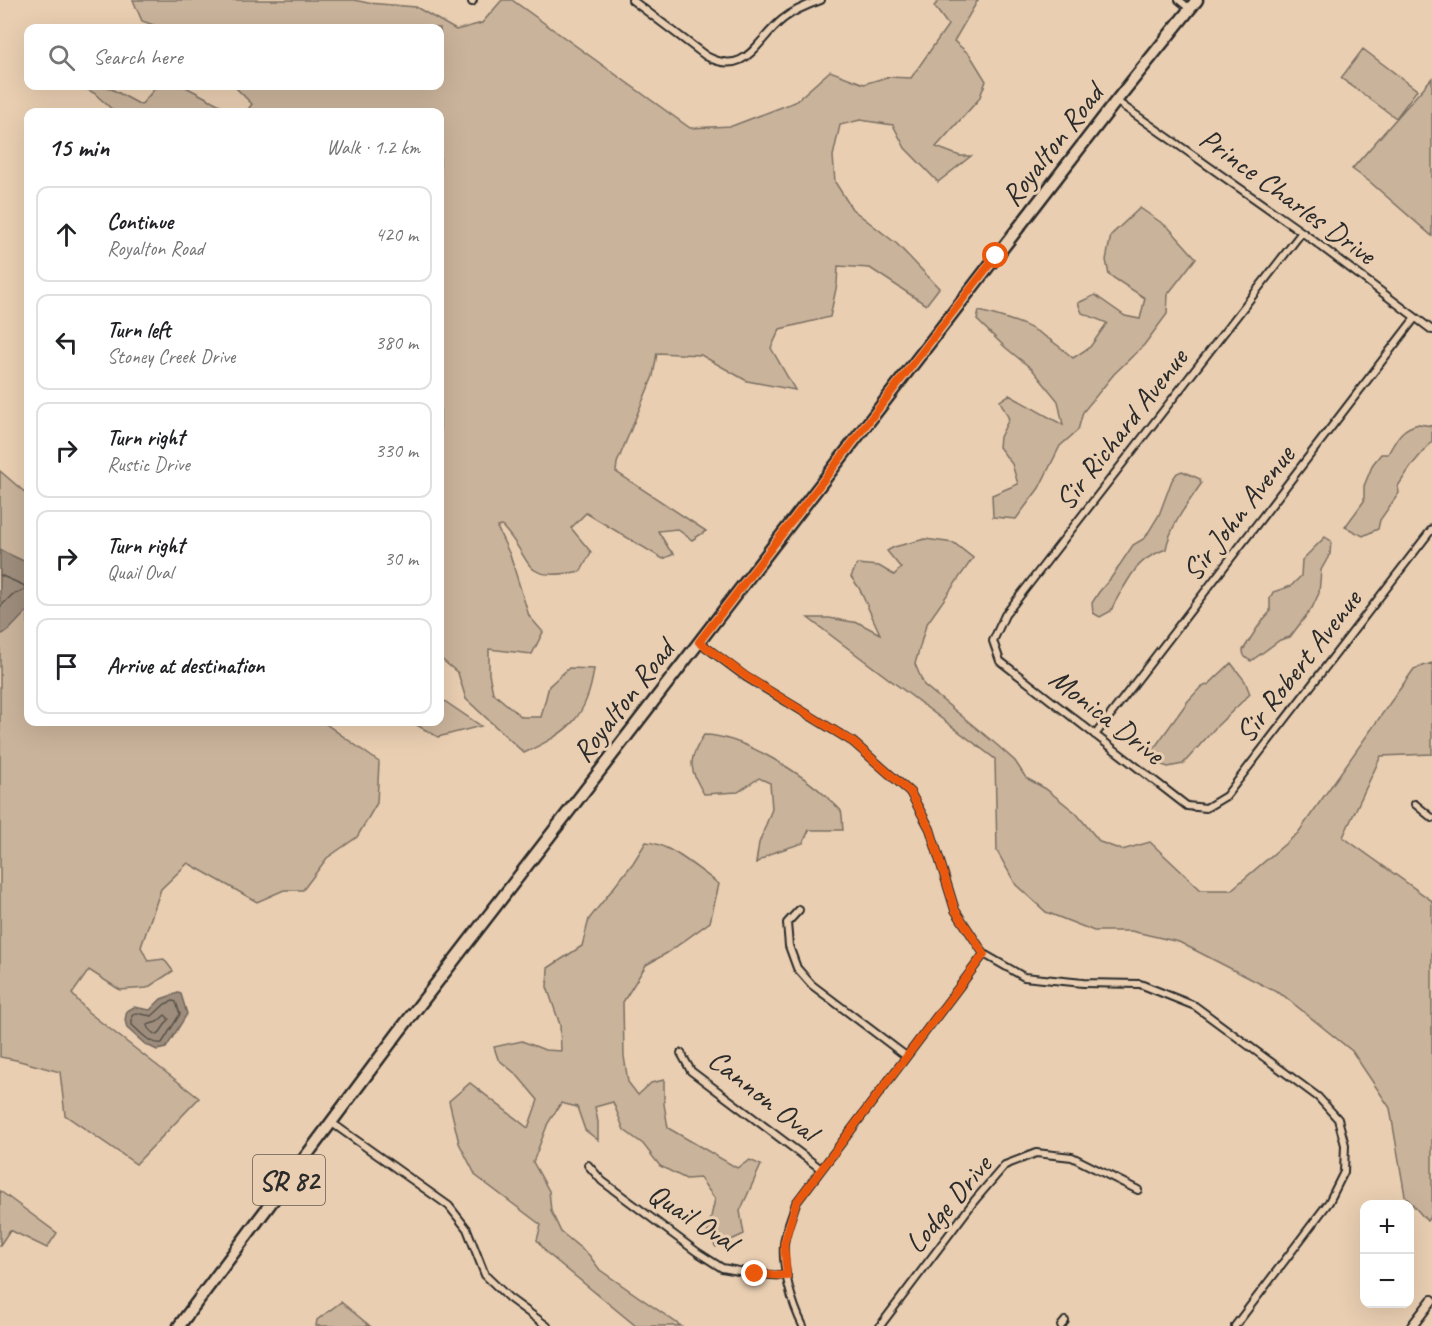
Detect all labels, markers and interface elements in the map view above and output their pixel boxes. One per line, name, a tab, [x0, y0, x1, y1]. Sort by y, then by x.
search box	[24, 24, 444, 90]
icon: search	[45, 41, 78, 74]
text: Search here	[93, 43, 183, 71]
street label: Royalton Road	[992, 73, 1114, 214]
street label: Prince Charles Drive	[1192, 119, 1386, 274]
text: 15 min	[48, 131, 109, 164]
text: Walk · 1.2 km	[326, 135, 420, 160]
text: Continue	[107, 208, 173, 236]
icon: ahead	[50, 218, 83, 251]
text: 420 m	[375, 222, 418, 247]
text: Royalton Road	[107, 236, 204, 261]
route start	[982, 242, 1008, 268]
text: Turn left	[107, 316, 171, 344]
icon: left	[50, 326, 83, 359]
text: 380 m	[375, 330, 418, 355]
street label: Sir Richard Avenue	[1046, 339, 1197, 517]
text: Stoney Creek Drive	[107, 344, 235, 369]
text: Turn right	[107, 424, 184, 452]
icon: right	[50, 434, 83, 467]
street label: Sir John Avenue	[1173, 436, 1304, 589]
text: 330 m	[375, 438, 418, 463]
text: Rustic Drive	[107, 452, 190, 477]
text: Turn right	[107, 532, 184, 560]
icon: right	[50, 542, 83, 575]
text: 30 m	[384, 546, 418, 571]
text: Quail Oval	[107, 560, 173, 585]
street label: Sir Robert Avenue	[1226, 580, 1371, 750]
street label: Royalton Road	[563, 629, 685, 770]
icon: arrive	[50, 650, 83, 683]
text: Arrive at destination	[107, 652, 264, 680]
street label: Monica Drive	[1042, 659, 1174, 774]
street label: Cannon Oval	[701, 1040, 829, 1153]
street label: Lodge Drive	[896, 1146, 1001, 1261]
road number: SR 82	[253, 1155, 325, 1205]
street label: Quail Oval	[641, 1174, 749, 1263]
map controls	[1360, 1200, 1414, 1308]
button: +	[1360, 1200, 1414, 1254]
button: −	[1360, 1254, 1414, 1308]
route end	[741, 1260, 767, 1286]

